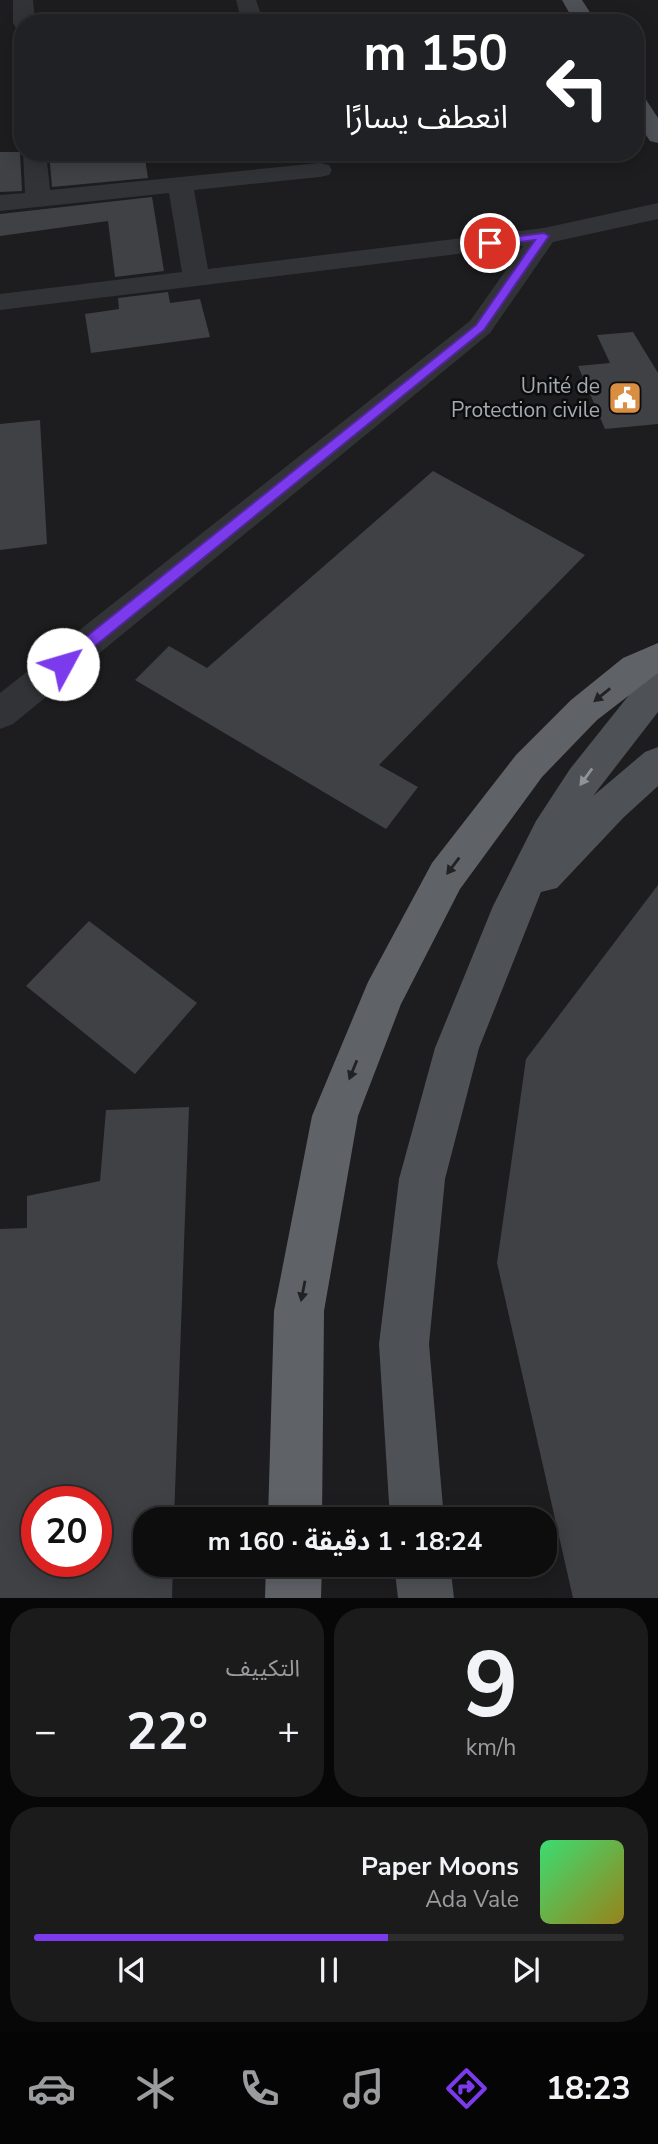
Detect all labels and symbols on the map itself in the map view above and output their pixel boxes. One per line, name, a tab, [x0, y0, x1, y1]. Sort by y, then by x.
pin	[460, 213, 520, 273]
place label: Unité de Protection civile	[451, 372, 600, 424]
public building icon: Unité de Protection civile	[606, 379, 644, 417]
position arrow	[26, 627, 100, 701]
one-way arrow	[594, 688, 612, 703]
one-way arrow	[579, 768, 593, 786]
one-way arrow	[446, 857, 460, 875]
one-way arrow	[348, 1060, 359, 1081]
one-way arrow	[297, 1280, 308, 1302]
speed limit sign: 20	[21, 1486, 112, 1577]

